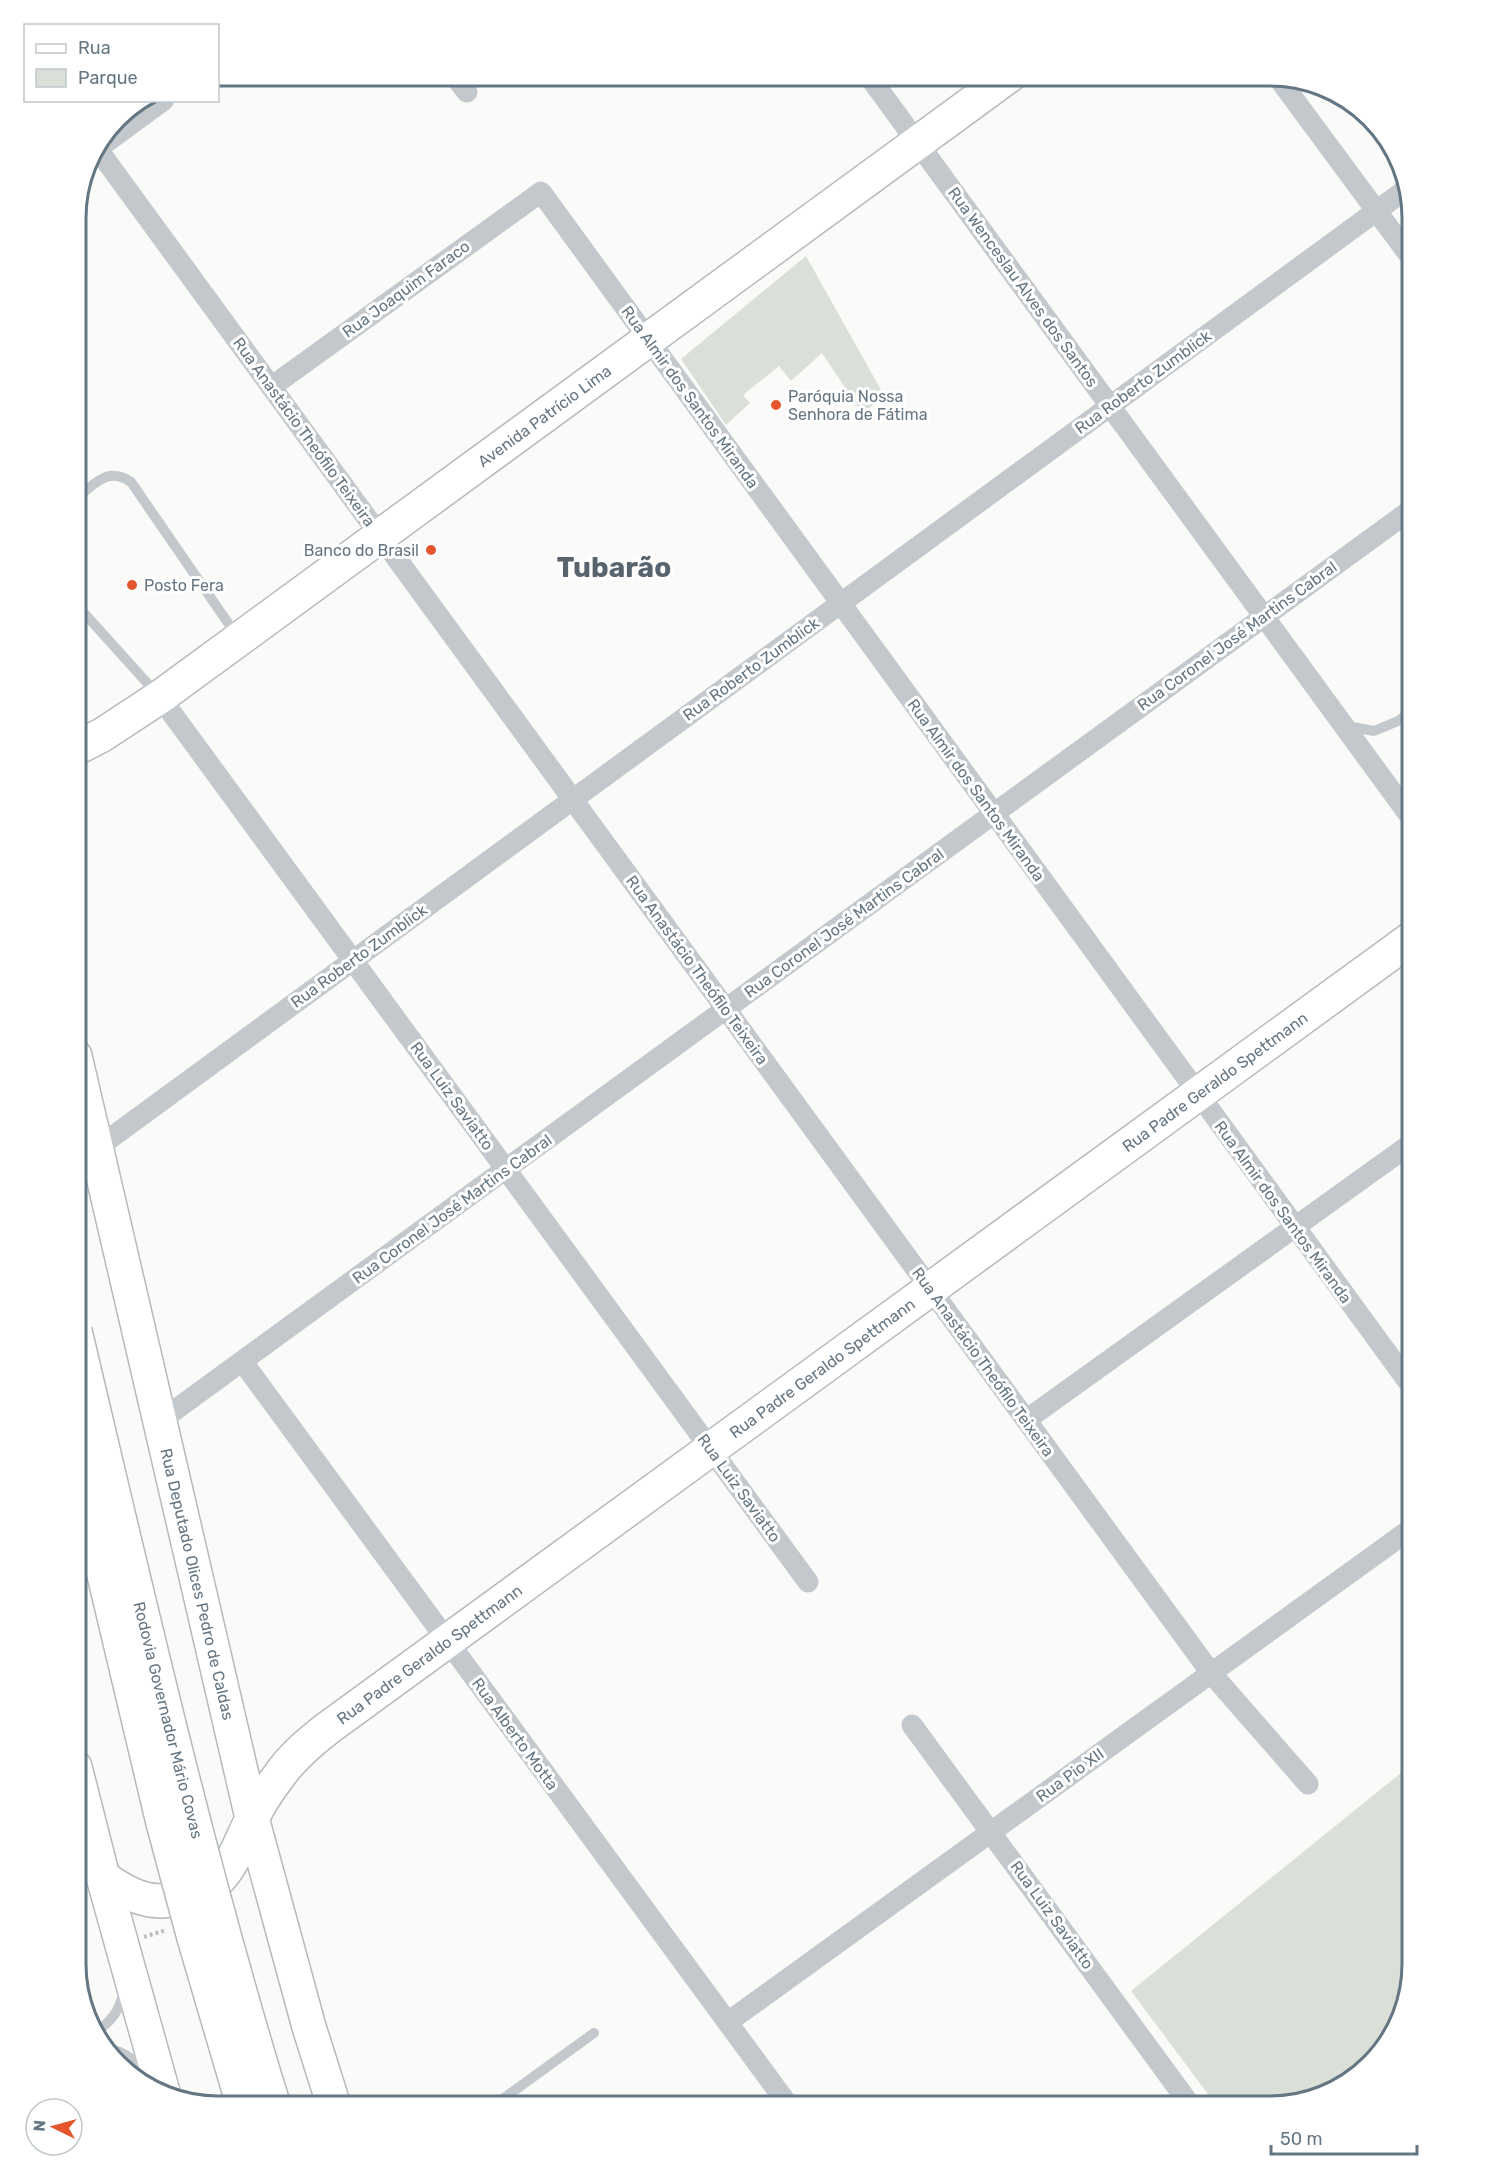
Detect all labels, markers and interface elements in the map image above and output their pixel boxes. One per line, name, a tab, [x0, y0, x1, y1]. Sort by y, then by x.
legend	[24, 24, 219, 102]
text: Rua	[78, 37, 111, 59]
text: Parque	[78, 67, 138, 89]
street label: Rua Wenceslau Alves dos Santos	[944, 183, 1102, 391]
street label: Rua Joaquim Faraco	[339, 236, 473, 342]
street label: Rua Almir dos Santos Miranda	[617, 302, 763, 492]
street label: Rua Roberto Zumblick	[1071, 326, 1215, 438]
street label: Rua Anastácio Theófilo Teixeira	[229, 334, 379, 530]
street label: Avenida Patrício Lima	[474, 361, 615, 471]
place label: Paróquia Nossa Senhora de Fátima	[788, 387, 927, 424]
marker: Paróquia Nossa Senhora de Fátima	[769, 398, 783, 412]
place label: Banco do Brasil	[304, 541, 419, 560]
marker: Banco do Brasil	[424, 543, 438, 557]
district label: Tubarão	[557, 551, 671, 584]
street label: Rua Coronel José Martins Cabral	[1134, 557, 1340, 715]
place label: Posto Fera	[144, 576, 224, 595]
marker: Posto Fera	[125, 578, 139, 592]
street label: Rua Roberto Zumblick	[679, 613, 823, 725]
street label: Rua Almir dos Santos Miranda	[903, 695, 1049, 885]
street label: Rua Coronel José Martins Cabral	[741, 844, 947, 1002]
street label: Rua Anastácio Theófilo Teixeira	[622, 872, 772, 1068]
street label: Rua Roberto Zumblick	[287, 900, 431, 1012]
street label: Rua Padre Geraldo Spettmann	[1118, 1008, 1311, 1156]
street label: Rua Luiz Saviatto	[406, 1038, 498, 1154]
street label: Rua Almir dos Santos Miranda	[1210, 1117, 1356, 1307]
street label: Rua Coronel José Martins Cabral	[349, 1130, 555, 1288]
street label: Rua Anastácio Theófilo Teixeira	[908, 1264, 1058, 1460]
street label: Rua Padre Geraldo Spettmann	[726, 1294, 918, 1442]
street label: Rua Luiz Saviatto	[693, 1430, 785, 1546]
street label: Rua Deputado Olices Pedro de Caldas	[157, 1446, 238, 1722]
street label: Rua Padre Geraldo Spettmann	[333, 1580, 526, 1728]
street label: Rodovia Governador Mário Covas	[130, 1600, 207, 1840]
street label: Rua Alberto Motta	[468, 1674, 562, 1794]
street label: Rua Pio XII	[1032, 1744, 1108, 1806]
street label: Rua Luiz Saviatto	[1006, 1857, 1098, 1973]
north arrow	[24, 2097, 84, 2157]
scale bar	[1271, 2118, 1416, 2156]
text: N	[30, 2119, 50, 2132]
text: 50 m	[1280, 2128, 1323, 2150]

